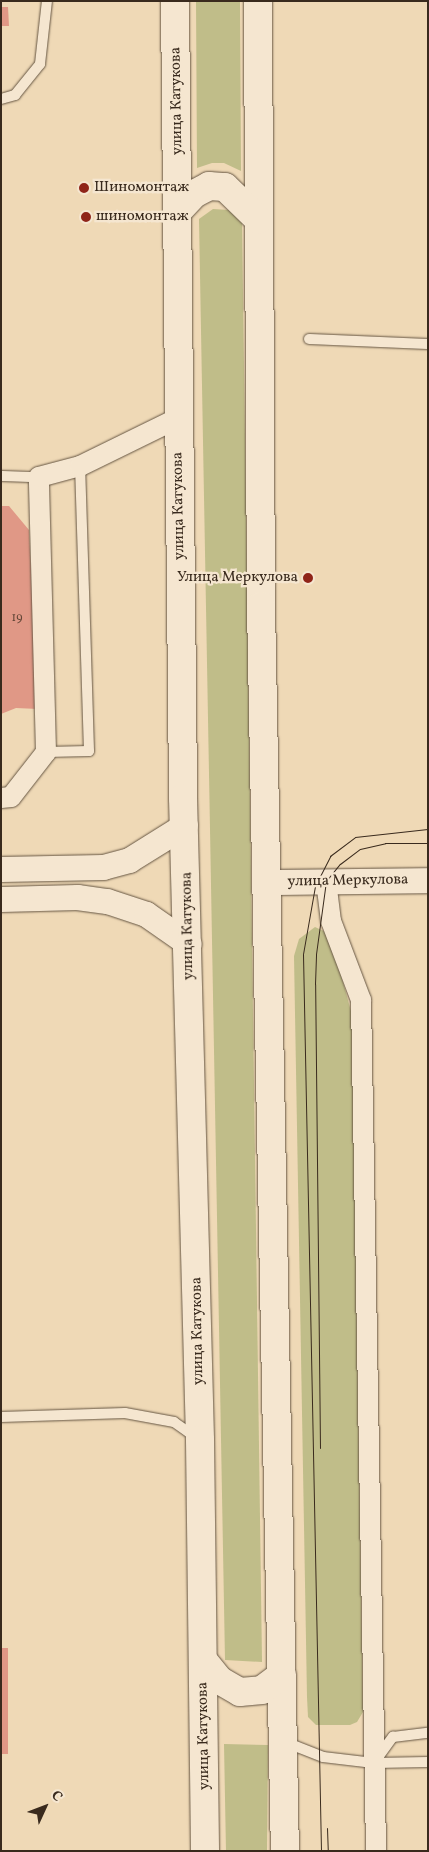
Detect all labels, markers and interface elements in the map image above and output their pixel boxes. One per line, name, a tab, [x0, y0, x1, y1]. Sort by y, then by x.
street label: улица Катукова	[167, 47, 187, 155]
place label: Шиномонтаж	[94, 179, 189, 197]
marker: Шиномонтаж	[78, 182, 90, 194]
place label: шиномонтаж	[96, 208, 189, 226]
marker: шиномонтаж	[80, 211, 92, 223]
street label: улица Катукова	[169, 452, 189, 560]
place label: Улица Меркулова	[177, 569, 298, 587]
marker: Улица Меркулова	[302, 572, 314, 584]
house number: 19	[12, 612, 22, 626]
street label: улица Меркулова	[287, 871, 409, 891]
street label: улица Катукова	[178, 872, 198, 980]
street label: улица Катукова	[188, 1277, 208, 1385]
street label: улица Катукова	[194, 1682, 214, 1790]
north arrow	[20, 1782, 70, 1832]
text: С	[46, 1787, 66, 1806]

